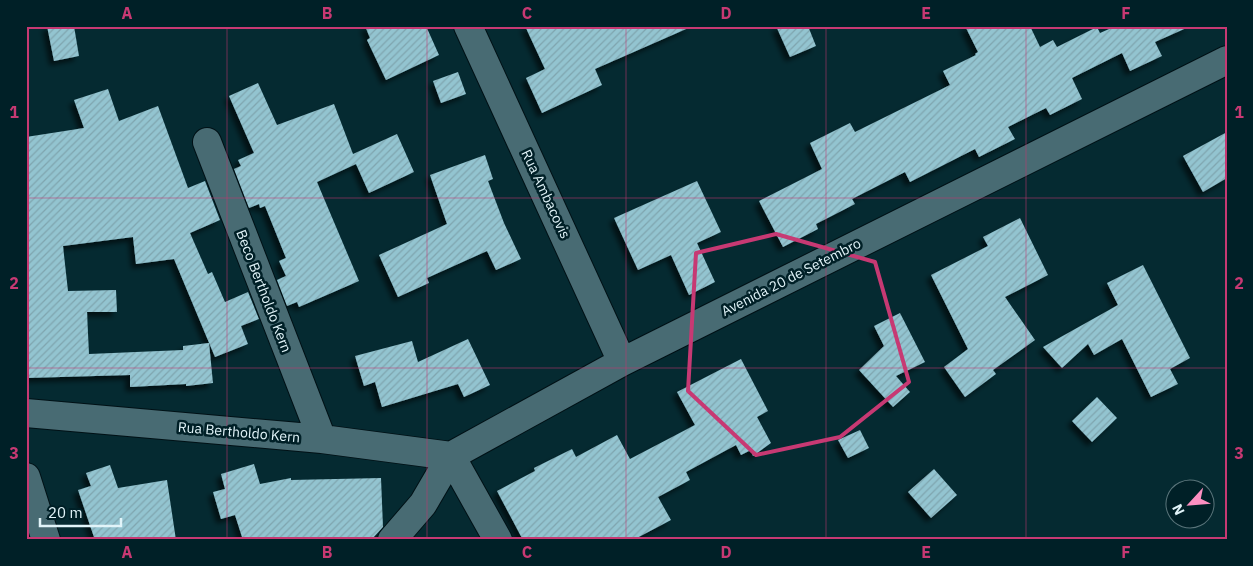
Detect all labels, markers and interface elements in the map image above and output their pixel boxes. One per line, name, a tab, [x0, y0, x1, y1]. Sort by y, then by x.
text: A	[122, 3, 133, 23]
text: B	[322, 3, 333, 23]
text: C	[522, 3, 532, 23]
text: D	[720, 3, 732, 23]
text: E	[921, 3, 931, 23]
text: F	[1121, 3, 1131, 23]
text: 1	[9, 102, 19, 122]
text: 1	[1234, 102, 1244, 122]
street label: Rua Ambacovis	[517, 147, 575, 242]
street label: Beco Bertholdo Kern	[232, 227, 296, 355]
street label: Avenida 20 de Setembro	[718, 234, 864, 320]
text: 2	[9, 273, 19, 293]
text: 2	[1234, 273, 1244, 293]
street label: Rua Bertholdo Kern	[177, 418, 301, 446]
text: 3	[9, 443, 19, 463]
text: 3	[1234, 443, 1244, 463]
north arrow	[1166, 478, 1216, 528]
scale bar	[40, 496, 121, 528]
text: N	[1168, 501, 1189, 518]
text: 20 m	[48, 503, 83, 522]
text: A	[122, 542, 133, 562]
text: B	[322, 542, 333, 562]
text: C	[522, 542, 532, 562]
text: D	[720, 542, 732, 562]
text: E	[921, 542, 931, 562]
text: F	[1121, 542, 1131, 562]

